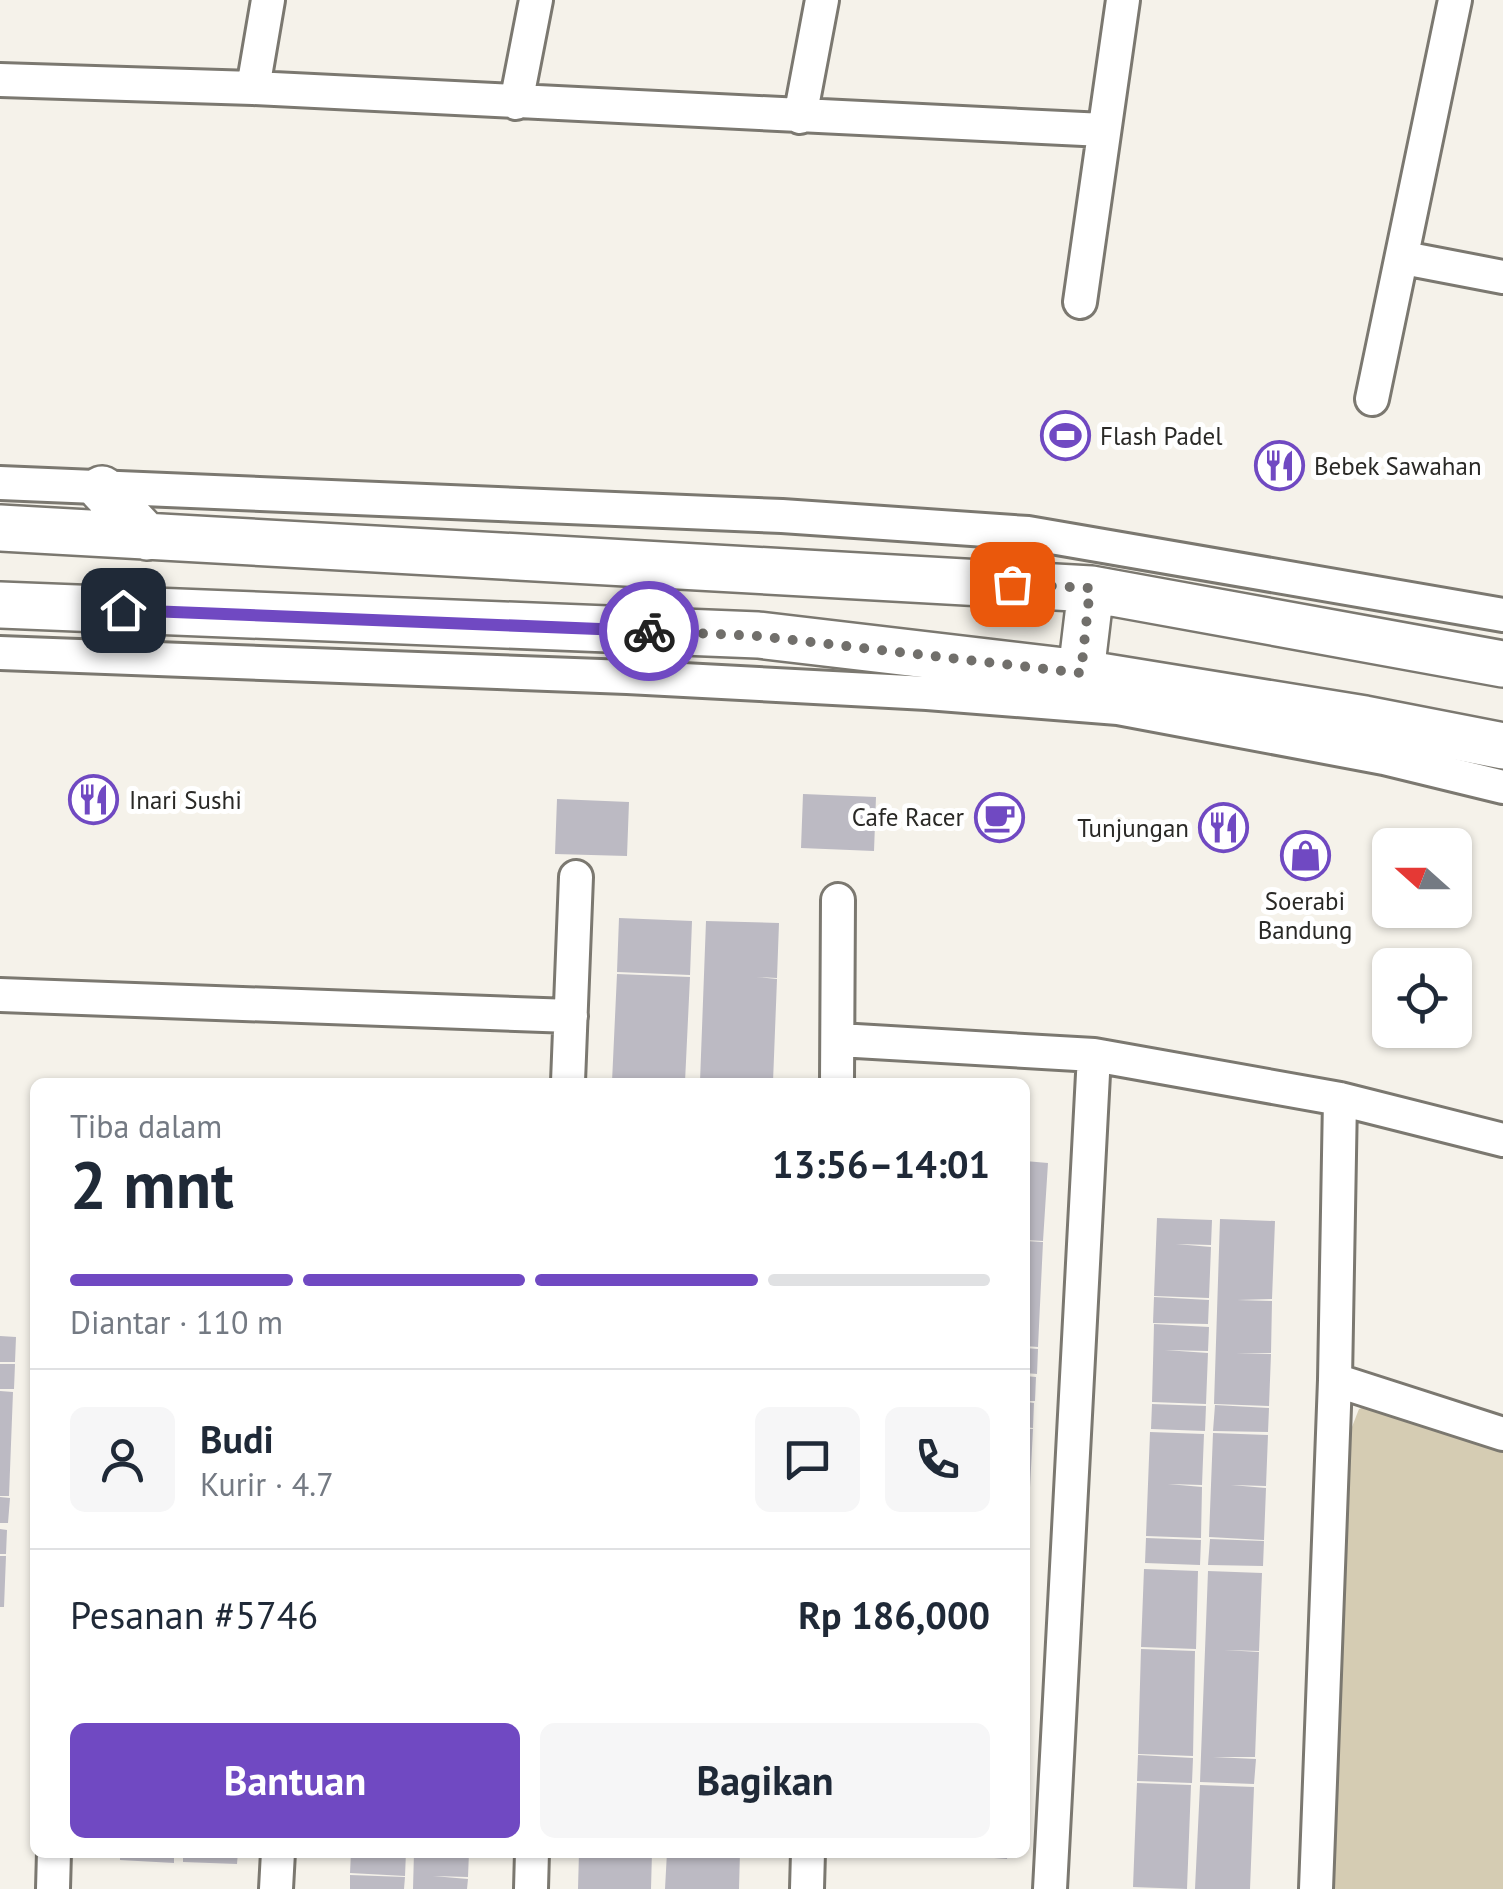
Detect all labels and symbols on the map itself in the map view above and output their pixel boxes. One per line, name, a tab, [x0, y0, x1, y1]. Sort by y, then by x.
sports icon: Flash Padel	[1039, 410, 1091, 462]
place label: Flash Padel	[1100, 420, 1223, 452]
restaurant icon: Bebek Sawahan	[1253, 440, 1305, 492]
place label: Bebek Sawahan	[1314, 450, 1482, 482]
pin	[970, 542, 1055, 627]
pin	[81, 568, 166, 653]
courier	[599, 581, 699, 681]
restaurant icon: Inari Sushi	[68, 774, 120, 826]
place label: Inari Sushi	[129, 784, 242, 816]
cafe icon: Cafe Racer	[973, 791, 1025, 843]
place label: Cafe Racer	[852, 801, 964, 833]
restaurant icon: Tunjungan	[1198, 802, 1250, 854]
place label: Tunjungan	[1077, 812, 1189, 844]
north arrow	[1372, 828, 1472, 928]
shop icon: Soerabi Bandung	[1279, 829, 1331, 881]
place label: Soerabi Bandung	[1258, 885, 1352, 946]

